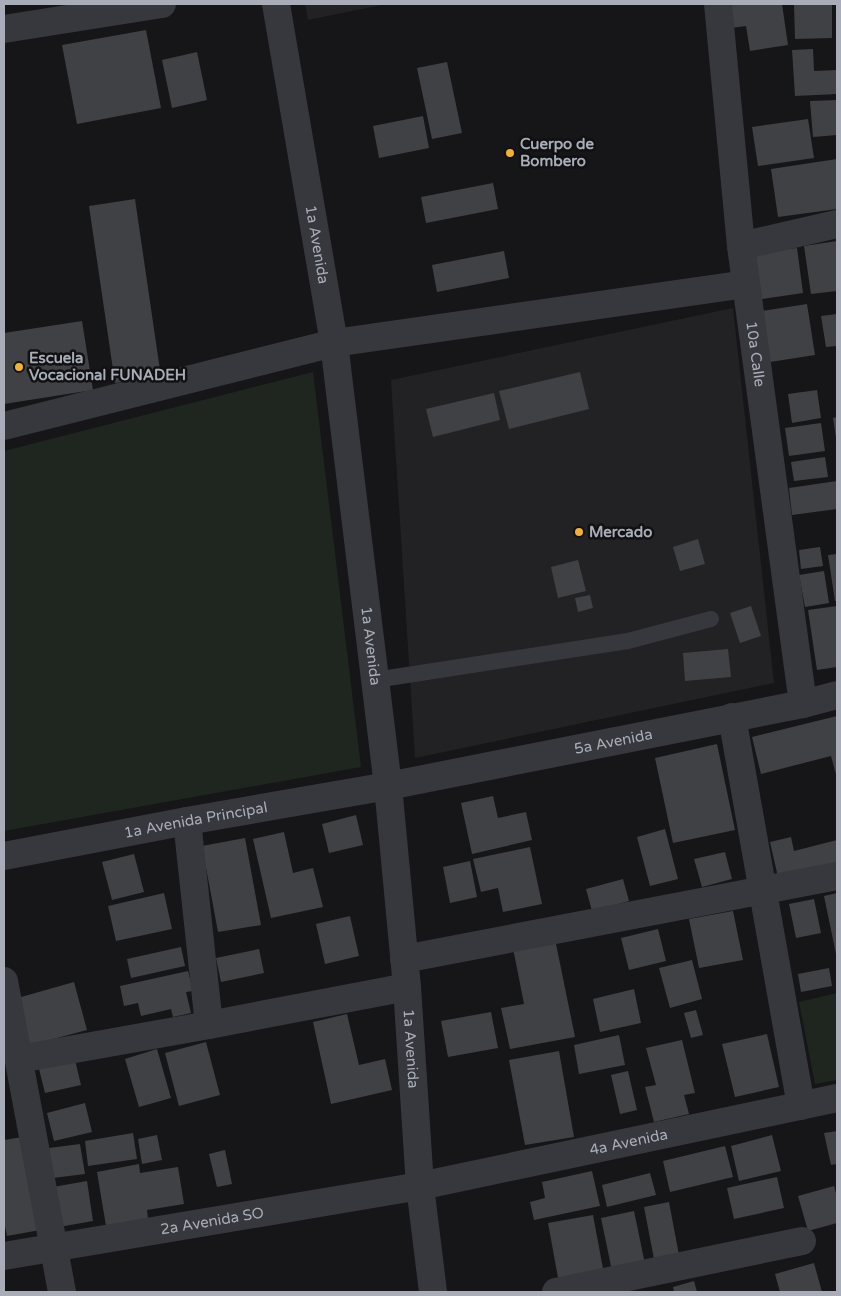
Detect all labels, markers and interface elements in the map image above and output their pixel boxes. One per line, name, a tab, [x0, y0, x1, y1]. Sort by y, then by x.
place label: Cuerpo de Bombero	[520, 135, 595, 170]
marker: Cuerpo de Bombero	[504, 147, 516, 159]
street label: 1a Avenida	[302, 204, 333, 285]
street label: 10a Calle	[742, 320, 769, 388]
place label: Escuela Vocacional FUNADEH	[29, 349, 186, 384]
marker: Escuela Vocacional FUNADEH	[13, 361, 25, 373]
place label: Mercado	[589, 523, 652, 541]
marker: Mercado	[573, 526, 585, 538]
street label: 1a Avenida	[357, 605, 385, 686]
street label: 5a Avenida	[573, 725, 654, 758]
street label: 1a Avenida Principal	[122, 798, 269, 842]
street label: 1a Avenida	[399, 1008, 423, 1089]
street label: 4a Avenida	[588, 1125, 669, 1159]
street label: 2a Avenida SO	[159, 1203, 265, 1239]

